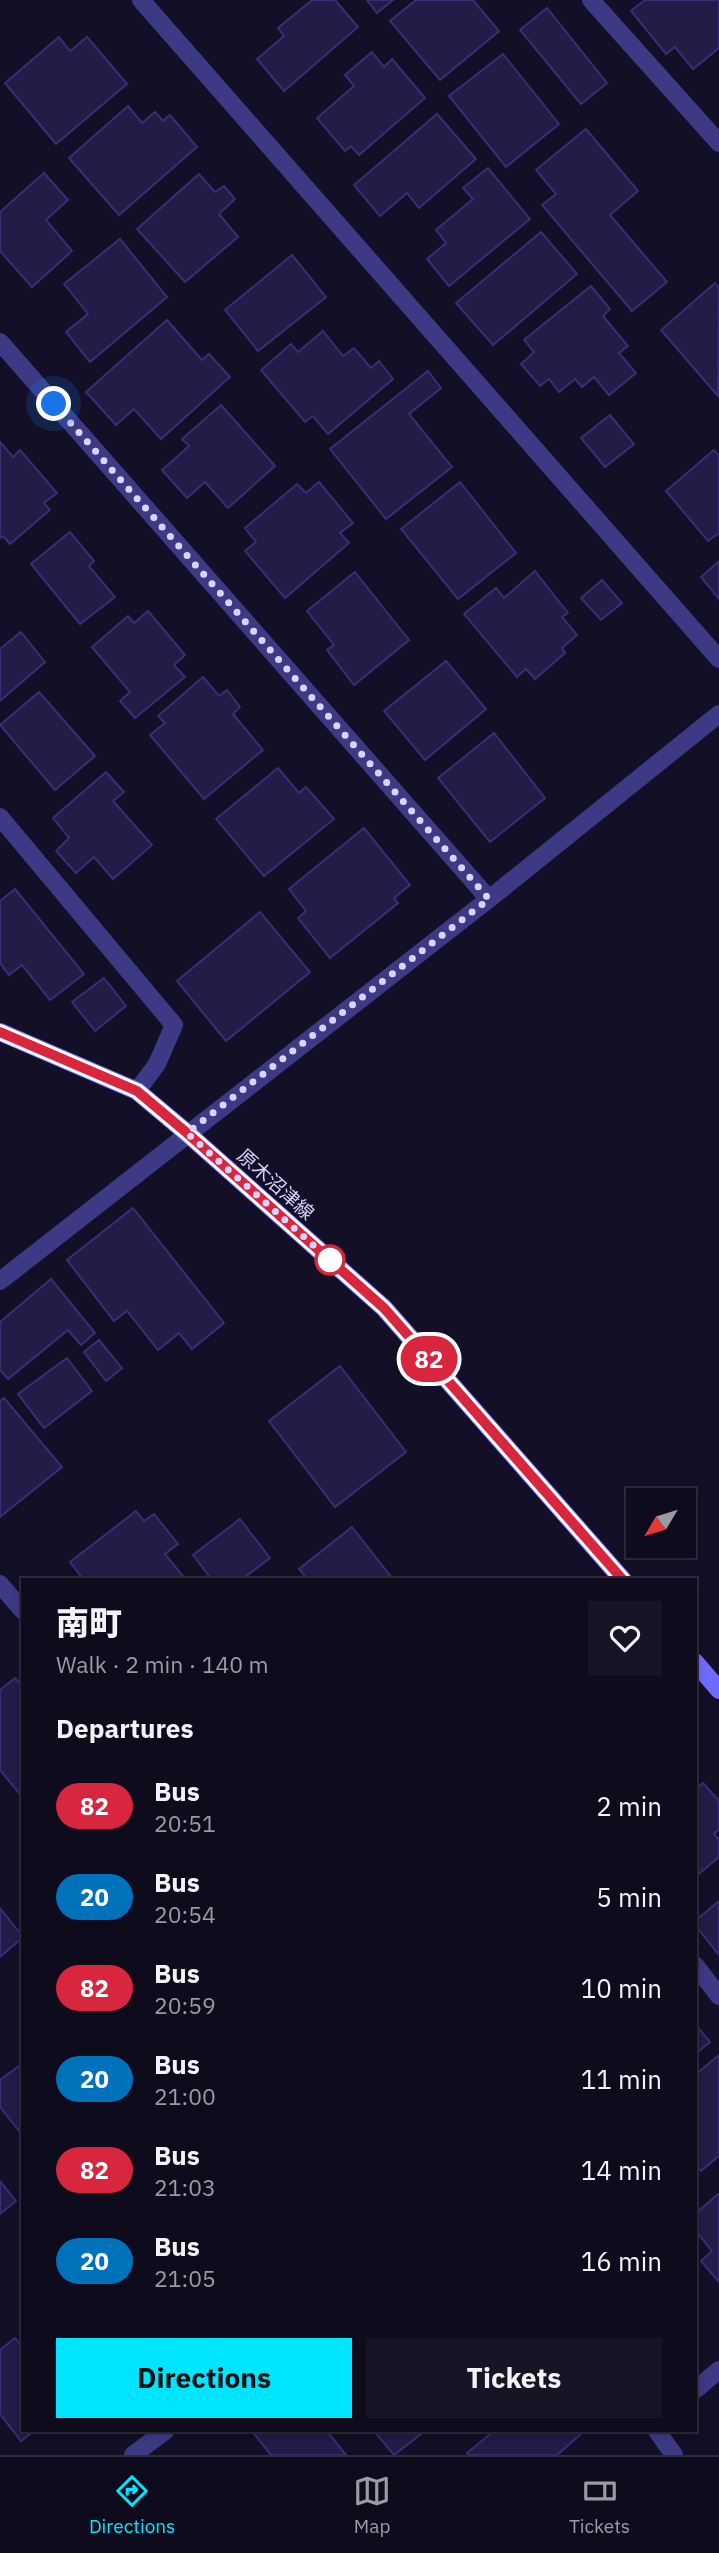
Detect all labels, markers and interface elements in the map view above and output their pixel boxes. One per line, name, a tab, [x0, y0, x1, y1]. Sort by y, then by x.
your location	[36, 386, 71, 421]
street label: 原木沼津線	[233, 1143, 319, 1225]
unlabelled marker	[315, 1245, 345, 1275]
line badge: 82	[398, 1336, 460, 1382]
text: 82	[415, 1343, 443, 1375]
north arrow	[626, 1488, 696, 1558]
map controls	[626, 1488, 696, 1558]
text: 南町	[56, 1601, 122, 1644]
button: heart	[588, 1601, 662, 1675]
text: Walk · 2 min · 140 m	[56, 1649, 269, 1679]
text: Departures	[56, 1711, 194, 1745]
text: Bus	[154, 1774, 200, 1808]
text: 2 min	[596, 1789, 662, 1823]
text: 82	[80, 1790, 109, 1822]
text: 20:51	[154, 1808, 216, 1838]
text: Bus	[154, 1865, 200, 1899]
text: 5 min	[596, 1880, 662, 1914]
text: 20	[80, 1881, 109, 1913]
text: 20:54	[154, 1899, 216, 1929]
text: Bus	[154, 1956, 200, 1990]
text: 10 min	[581, 1971, 662, 2005]
text: 82	[80, 1972, 109, 2004]
text: 20:59	[154, 1990, 216, 2020]
text: Bus	[154, 2047, 200, 2081]
text: 11 min	[581, 2062, 662, 2096]
text: 20	[80, 2063, 109, 2095]
text: 21:00	[154, 2081, 216, 2111]
text: Bus	[154, 2138, 200, 2172]
text: 14 min	[581, 2153, 662, 2187]
text: 82	[80, 2154, 109, 2186]
text: 21:03	[154, 2172, 216, 2202]
text: Bus	[154, 2229, 200, 2263]
text: 16 min	[581, 2244, 662, 2278]
text: 20	[80, 2245, 109, 2277]
text: 21:05	[154, 2263, 216, 2293]
button: Directions	[56, 2338, 352, 2418]
button: Tickets	[366, 2338, 662, 2418]
tab: Directions	[89, 2472, 175, 2538]
tab: Map	[353, 2472, 391, 2538]
tab: Tickets	[569, 2472, 630, 2538]

